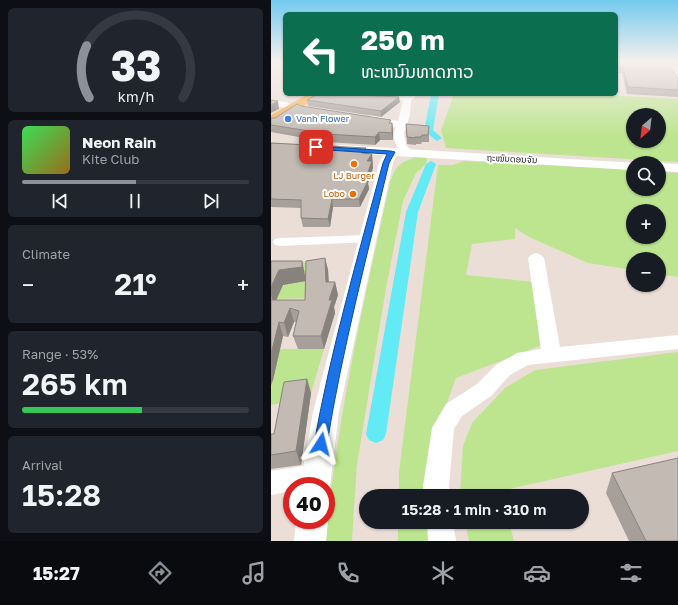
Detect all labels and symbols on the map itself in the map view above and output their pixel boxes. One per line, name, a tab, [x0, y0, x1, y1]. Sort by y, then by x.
north arrow	[626, 108, 666, 148]
place label: Vanh Flower	[296, 113, 350, 124]
marker: Vanh Flower	[283, 114, 293, 124]
pin	[299, 130, 333, 164]
street label: ຖະໝົນດອນຈັນ	[486, 152, 538, 165]
marker: LJ Burger	[349, 159, 359, 169]
place label: LJ Burger	[333, 170, 375, 181]
place label: Lobo	[324, 188, 345, 199]
marker: Lobo	[348, 189, 358, 199]
position arrow	[300, 423, 342, 465]
speed limit sign: 40	[283, 477, 335, 529]

